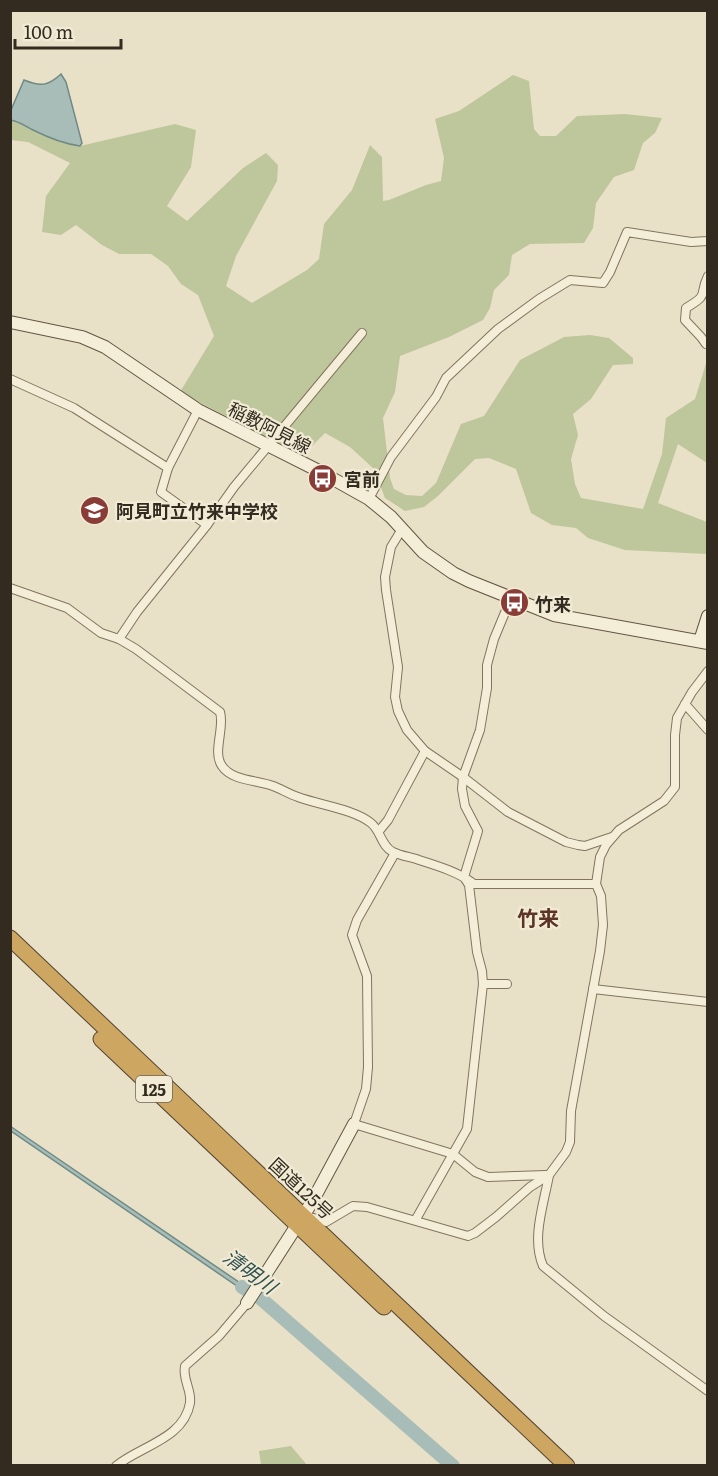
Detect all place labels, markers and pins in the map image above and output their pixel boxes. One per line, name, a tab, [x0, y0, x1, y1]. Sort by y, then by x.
bus stop icon: 宮前	[307, 462, 339, 494]
place label: 宮前	[344, 465, 380, 492]
school or university icon: 阿見町立竹来中学校	[79, 494, 111, 526]
place label: 阿見町立竹来中学校	[116, 497, 278, 524]
bus stop icon: 竹来	[498, 587, 530, 619]
place label: 竹来	[535, 590, 571, 617]

